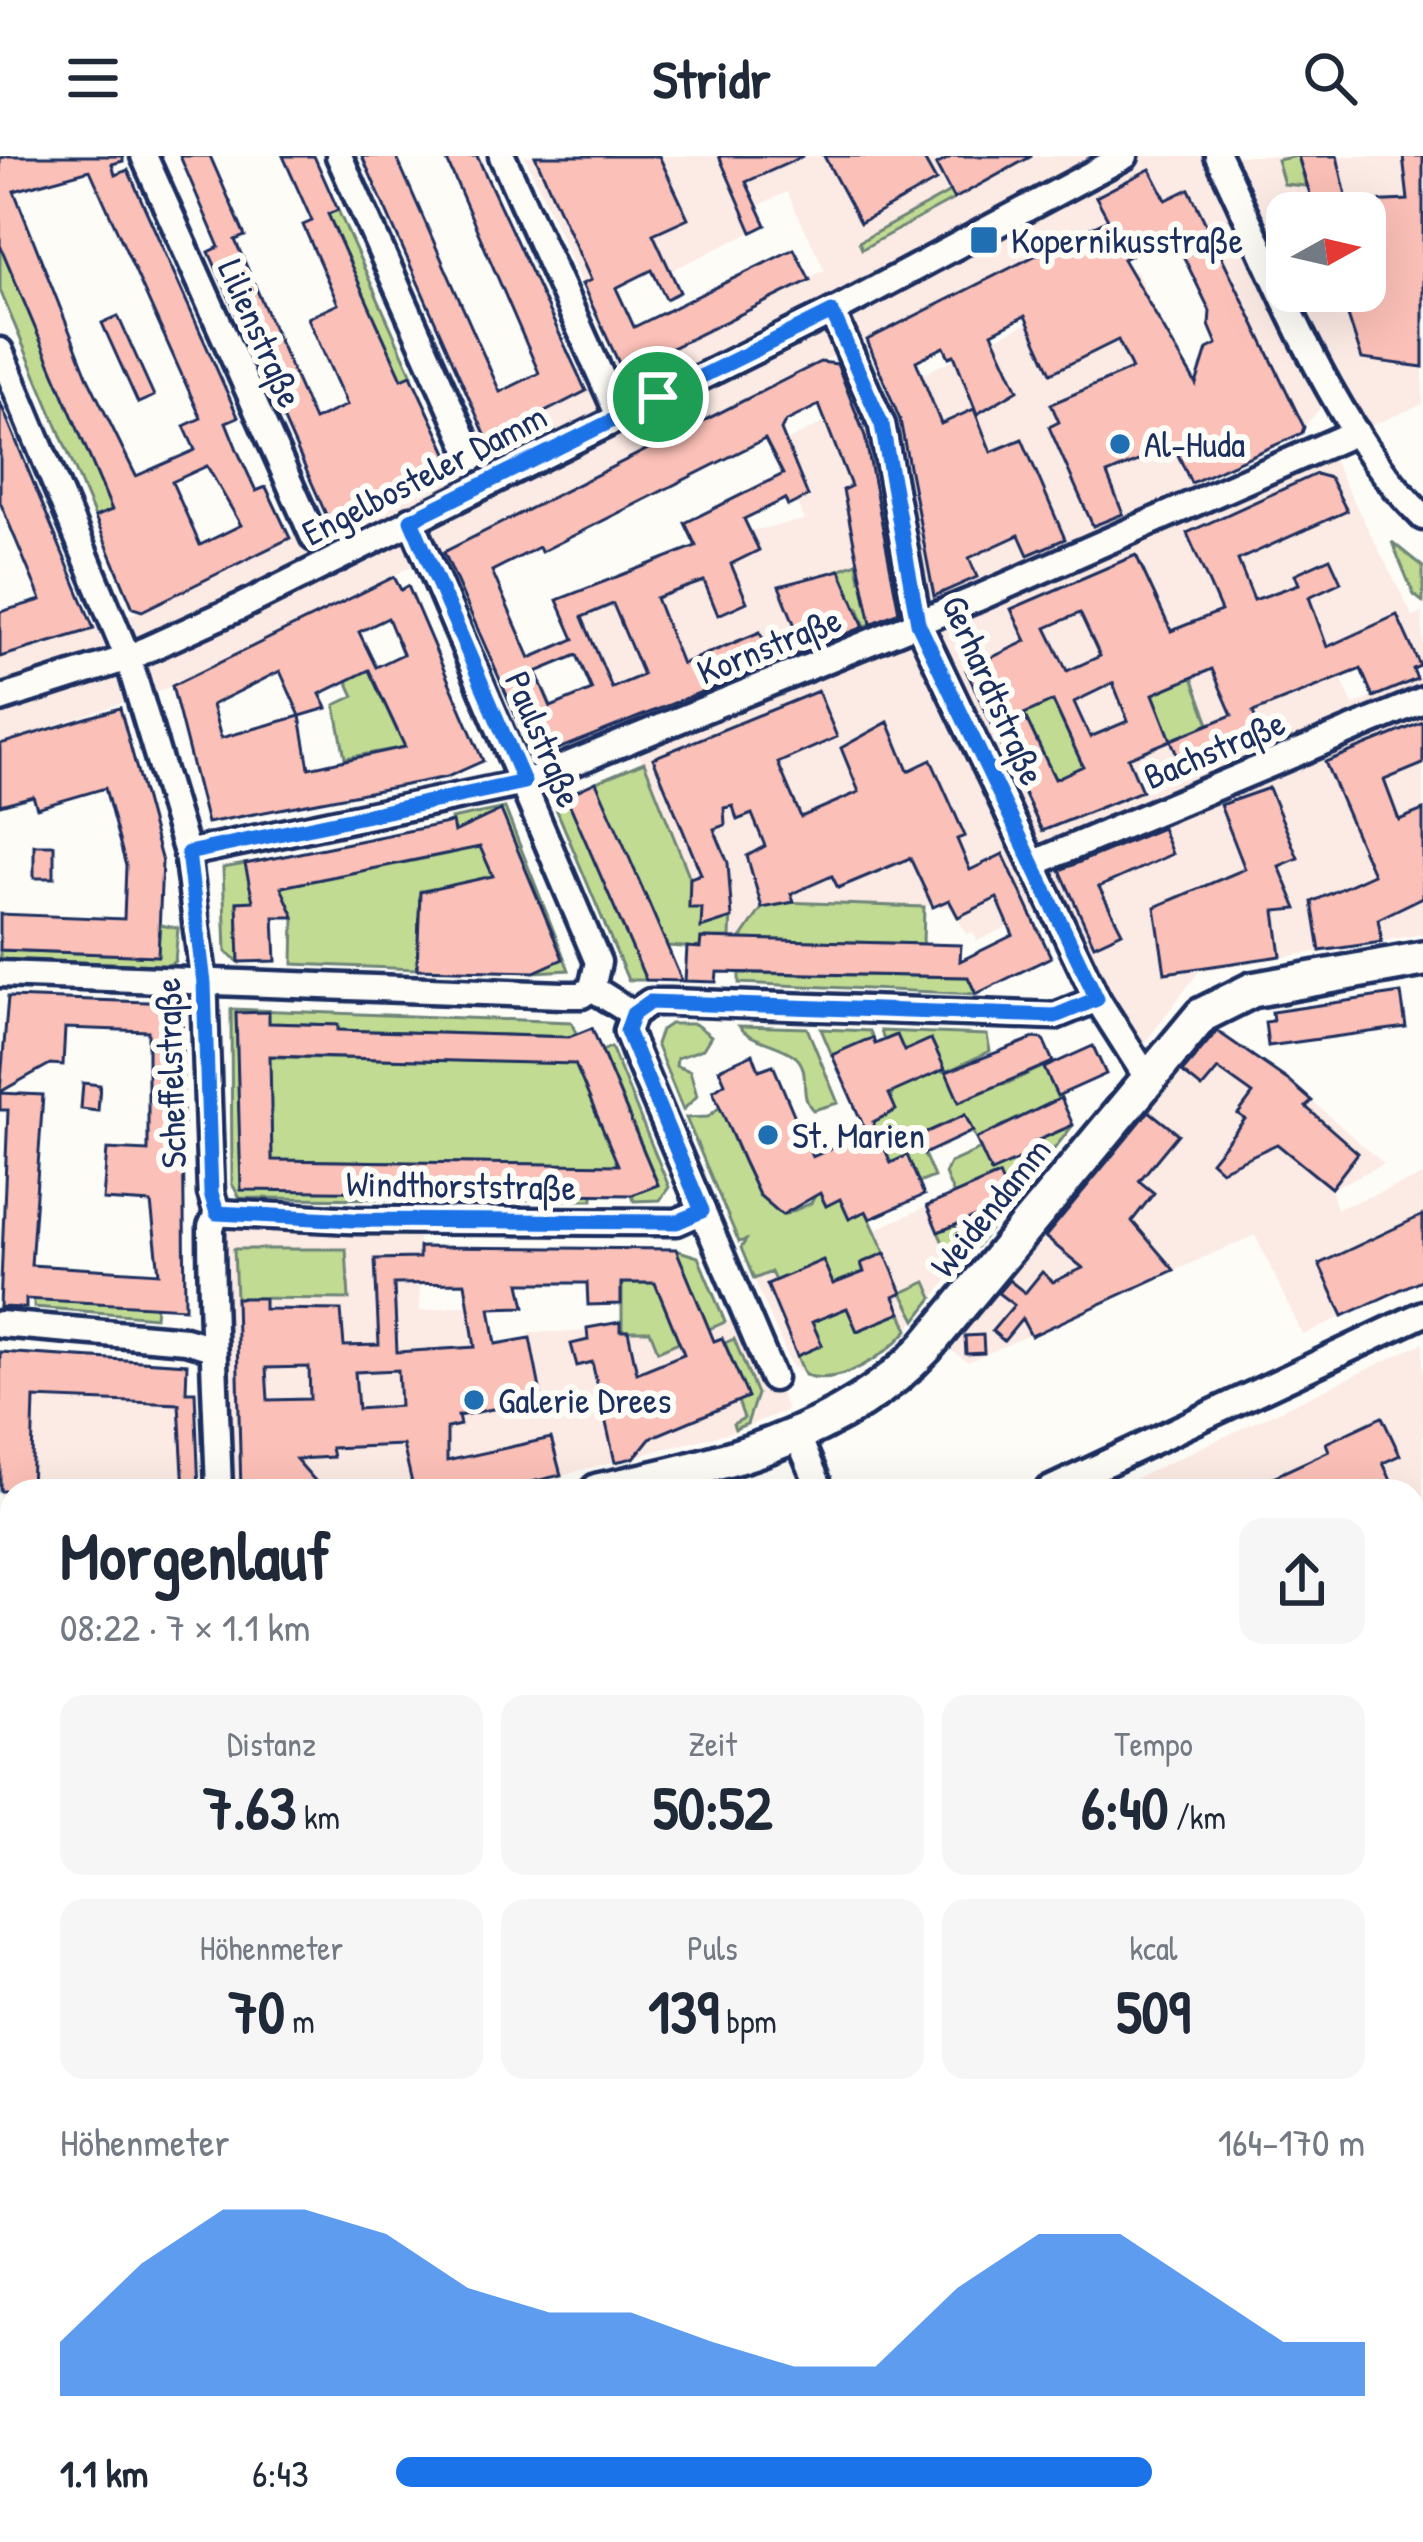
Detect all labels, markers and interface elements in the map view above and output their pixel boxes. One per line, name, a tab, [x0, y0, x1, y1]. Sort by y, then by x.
text: Stridr	[652, 42, 771, 115]
icon: menu	[60, 45, 126, 111]
icon: search	[1297, 45, 1363, 111]
north arrow	[1266, 192, 1386, 312]
map controls	[1266, 192, 1386, 312]
place label: Kopernikusstraße	[1011, 215, 1243, 264]
marker: Kopernikusstraße	[968, 224, 1000, 256]
street label: Lilienstraße	[207, 251, 316, 415]
pin	[607, 346, 709, 448]
icon: arrive	[625, 364, 691, 430]
street label: Engelbosteler Damm	[293, 391, 554, 556]
place label: Al-Huda	[1144, 419, 1245, 468]
marker: Al-Huda	[1107, 431, 1133, 457]
street label: Gerhardtstraße	[931, 587, 1058, 792]
street label: Kornstraße	[690, 594, 848, 696]
street label: Paulstraße	[494, 663, 595, 814]
street label: Bachstraße	[1136, 697, 1292, 800]
street label: Scheffelstraße	[142, 977, 197, 1169]
place label: St. Marien	[792, 1110, 925, 1159]
marker: St. Marien	[755, 1122, 781, 1148]
street label: Weidendamm	[918, 1127, 1061, 1287]
street label: Windthorststraße	[345, 1158, 577, 1211]
place label: Galerie Drees	[498, 1375, 671, 1424]
marker: Galerie Drees	[461, 1387, 487, 1413]
text: Morgenlauf	[60, 1510, 330, 1600]
button: share	[1239, 1518, 1365, 1644]
text: 08:22 · 7 × 1.1 km	[60, 1600, 310, 1653]
text: Distanz	[227, 1722, 316, 1766]
text: Zeit	[688, 1722, 737, 1766]
text: Tempo	[1114, 1722, 1193, 1766]
text: 7.63	[203, 1766, 296, 1848]
text: 50:52	[653, 1766, 772, 1848]
text: 6:40	[1081, 1766, 1168, 1848]
text: km	[296, 1795, 340, 1839]
text: /km	[1168, 1795, 1226, 1839]
text: Höhenmeter	[200, 1926, 343, 1970]
text: Puls	[687, 1926, 738, 1970]
text: kcal	[1129, 1926, 1178, 1970]
text: 70	[228, 1970, 285, 2052]
text: 139	[648, 1970, 719, 2052]
text: 509	[1116, 1970, 1191, 2052]
text: m	[285, 1999, 315, 2043]
text: bpm	[719, 1999, 777, 2043]
text: Höhenmeter	[60, 2115, 230, 2168]
text: 164–170 m	[1218, 2115, 1365, 2168]
text: 1.1 km	[60, 2446, 148, 2499]
text: 6:43	[252, 2446, 309, 2499]

